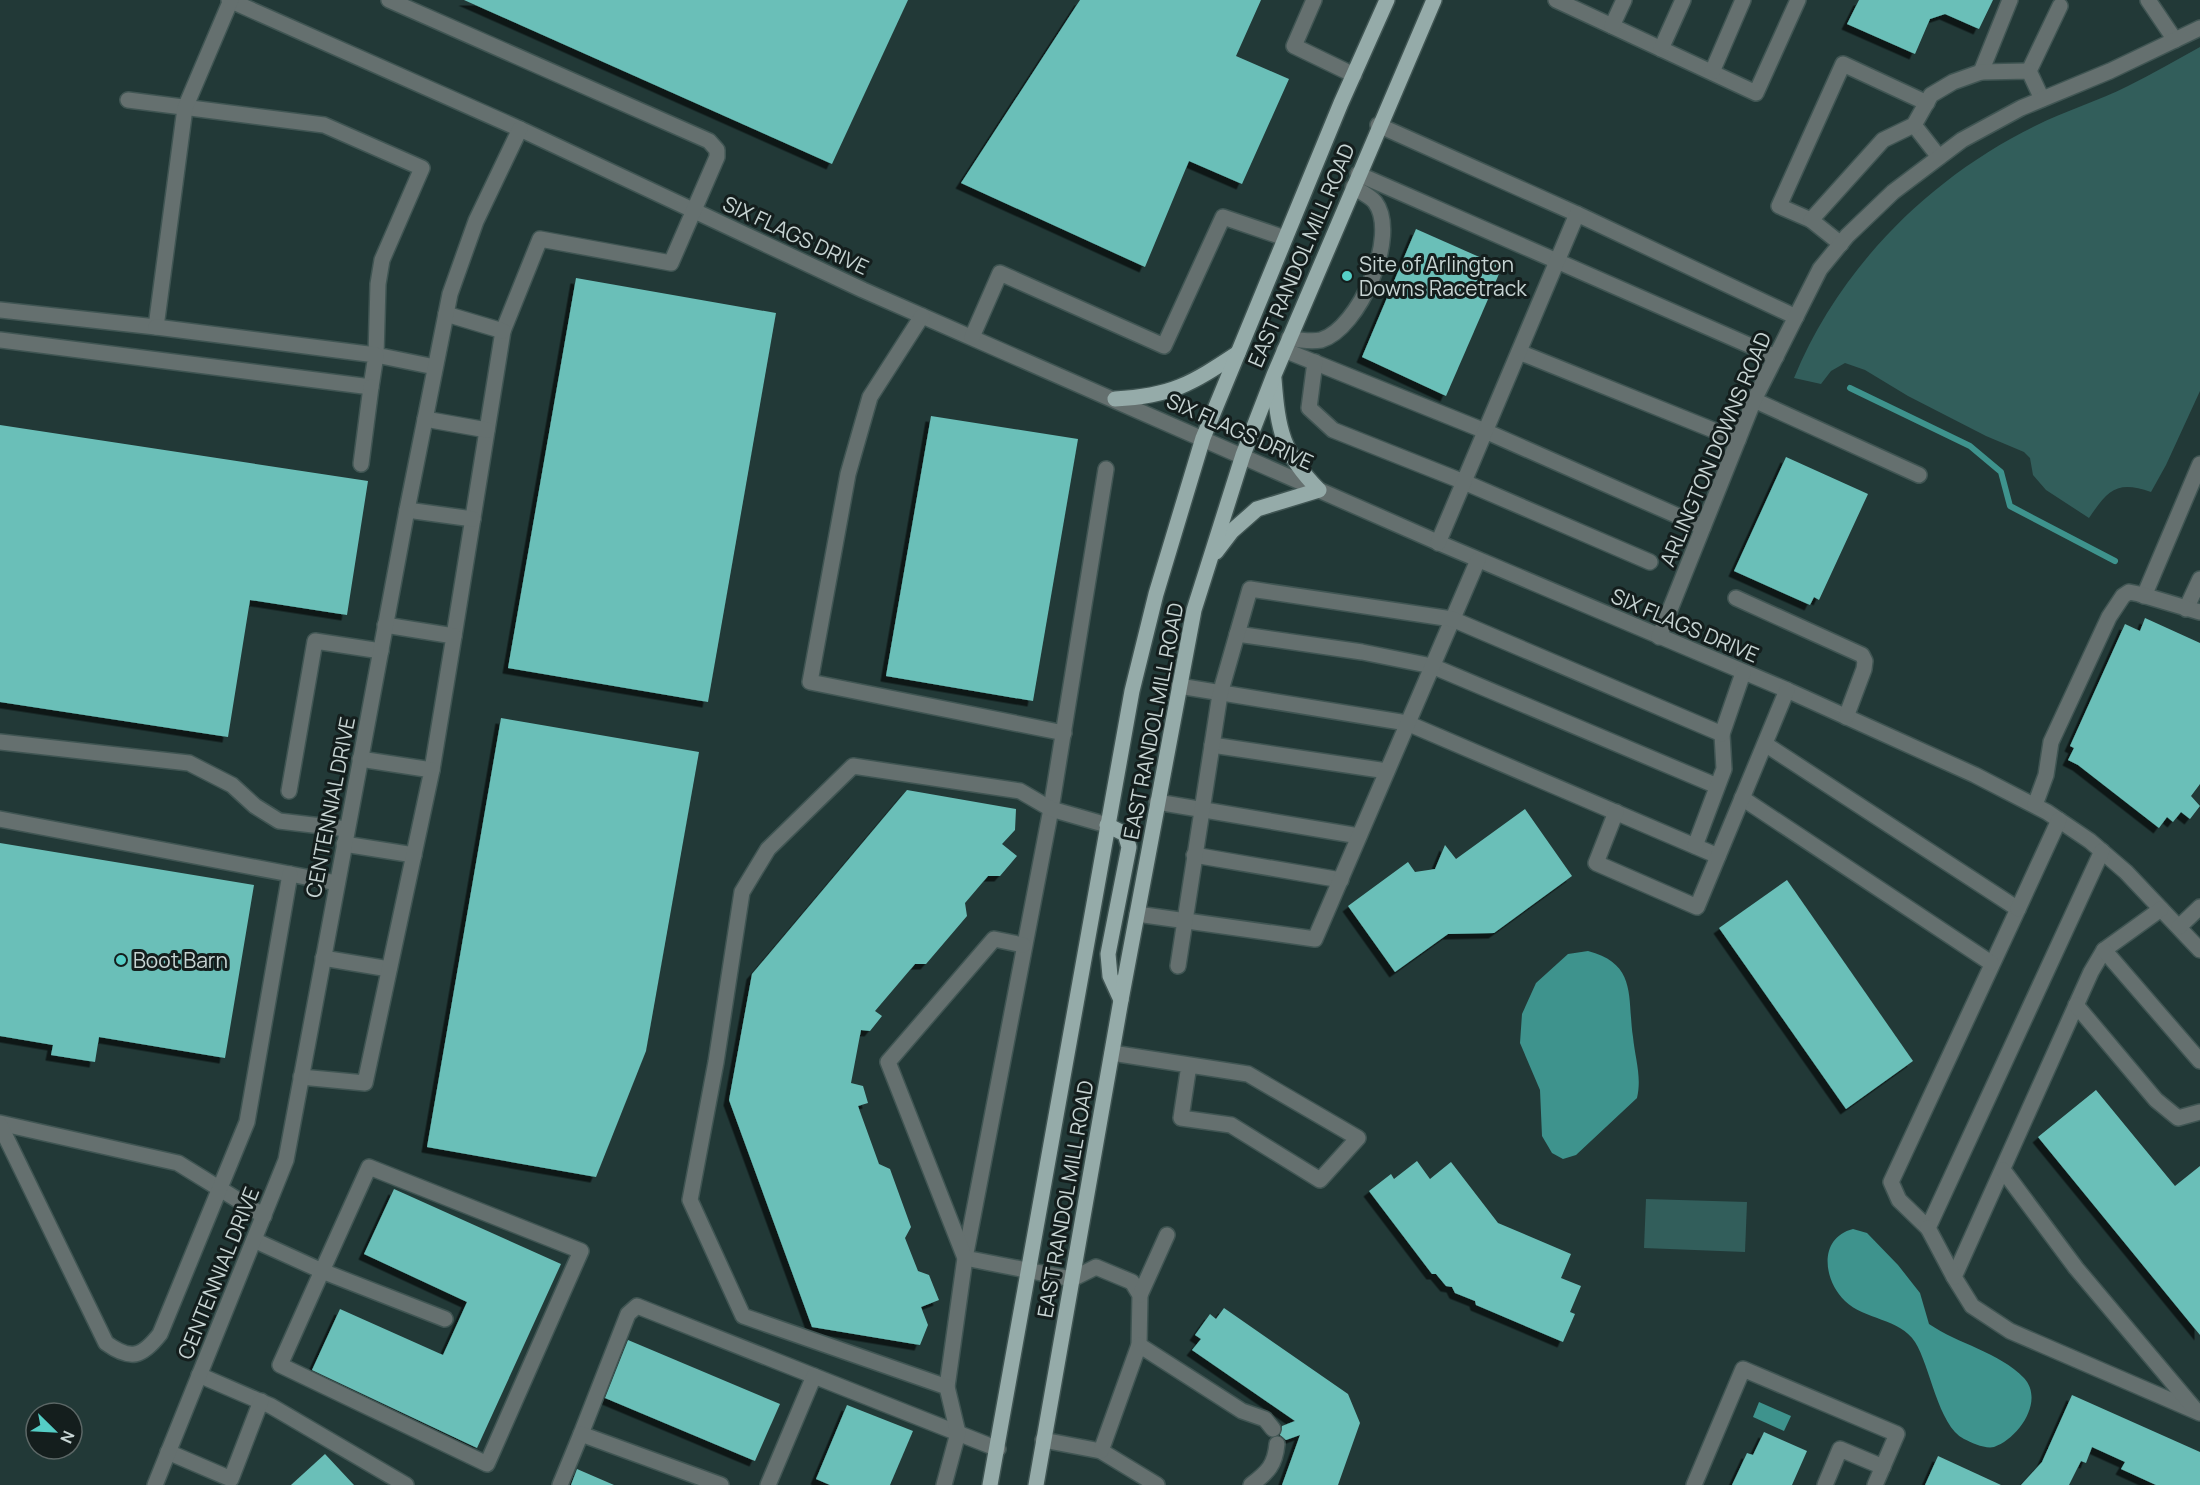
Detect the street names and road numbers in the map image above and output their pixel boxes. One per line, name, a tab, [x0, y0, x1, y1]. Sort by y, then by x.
street label: EAST RANDOL MILL ROAD	[1241, 139, 1361, 371]
street label: SIX FLAGS DRIVE	[719, 189, 873, 281]
street label: ARLINGTON DOWNS ROAD	[1653, 327, 1777, 571]
street label: SIX FLAGS DRIVE	[1162, 386, 1318, 476]
street label: SIX FLAGS DRIVE	[1607, 581, 1763, 669]
street label: EAST RANDOL MILL ROAD	[1116, 600, 1190, 842]
street label: CENTENNIAL DRIVE	[299, 714, 361, 900]
street label: EAST RANDOL MILL ROAD	[1030, 1078, 1100, 1320]
street label: CENTENNIAL DRIVE	[171, 1183, 265, 1363]

